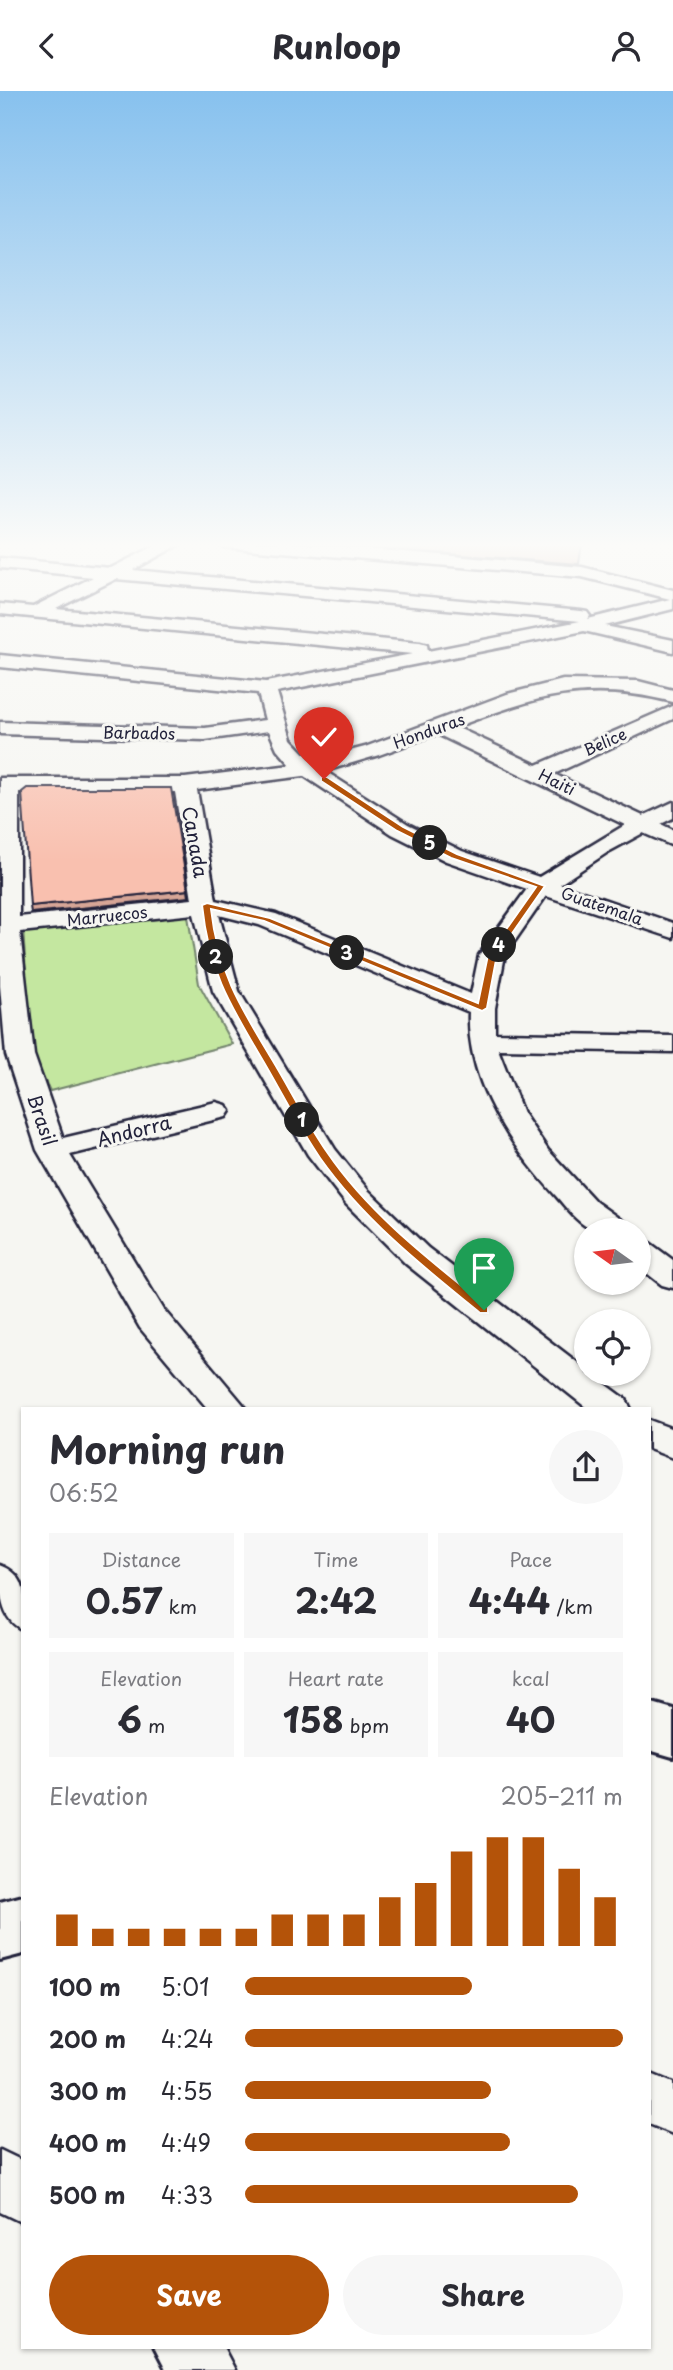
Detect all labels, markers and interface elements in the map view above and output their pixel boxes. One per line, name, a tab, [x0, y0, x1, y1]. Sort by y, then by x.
text: Runloop	[272, 22, 401, 70]
icon: back	[28, 27, 66, 65]
icon: person	[607, 27, 645, 65]
street label: Honduras	[390, 706, 468, 754]
pin	[294, 707, 354, 779]
icon: check	[305, 718, 343, 756]
street label: Barbados	[103, 719, 175, 745]
street label: Belice	[579, 721, 630, 761]
street label: Haiti	[535, 762, 580, 800]
street label: Canada	[176, 804, 216, 880]
pin: 5	[412, 825, 448, 861]
text: 5	[423, 828, 436, 856]
street label: Guatemala	[558, 880, 646, 930]
street label: Marruecos	[65, 899, 148, 931]
pin: 4	[482, 927, 516, 963]
text: 4	[492, 930, 505, 958]
pin: 3	[330, 935, 364, 971]
text: 3	[340, 938, 353, 966]
pin: 2	[198, 939, 234, 975]
text: 2	[209, 942, 222, 970]
street label: Brasil	[21, 1090, 65, 1149]
pin: 1	[284, 1103, 320, 1137]
text: 1	[297, 1105, 306, 1133]
street label: Andorra	[94, 1107, 174, 1153]
north arrow	[574, 1218, 651, 1295]
map controls	[574, 1218, 651, 1386]
pin	[454, 1238, 514, 1310]
icon: arrive	[465, 1249, 503, 1287]
button: locate	[574, 1309, 651, 1386]
text: Morning run	[49, 1420, 285, 1477]
button: share	[549, 1430, 623, 1504]
text: 06:52	[49, 1475, 119, 1510]
text: Distance	[101, 1545, 181, 1573]
text: Time	[314, 1545, 358, 1573]
text: Pace	[509, 1545, 552, 1573]
text: 0.57	[86, 1573, 162, 1626]
text: 2:42	[295, 1573, 377, 1626]
text: 4:44	[468, 1573, 550, 1626]
text: km	[162, 1592, 197, 1620]
text: /km	[550, 1592, 593, 1620]
text: Elevation	[100, 1664, 182, 1692]
text: Heart rate	[288, 1664, 384, 1692]
text: kcal	[512, 1664, 550, 1692]
text: 6	[117, 1692, 142, 1745]
text: 158	[283, 1692, 344, 1745]
text: 40	[506, 1692, 556, 1745]
text: m	[142, 1711, 165, 1739]
text: bpm	[344, 1711, 389, 1739]
text: Elevation	[49, 1778, 148, 1813]
text: 205–211 m	[500, 1778, 623, 1813]
text: 100 m	[49, 1969, 121, 2004]
text: 5:01	[161, 1969, 209, 2004]
text: 200 m	[49, 2021, 126, 2056]
text: 4:24	[161, 2021, 214, 2056]
text: 300 m	[49, 2073, 127, 2108]
text: 4:55	[161, 2073, 212, 2108]
text: 400 m	[49, 2125, 127, 2160]
text: 4:49	[161, 2125, 211, 2160]
text: 500 m	[49, 2177, 126, 2212]
text: 4:33	[161, 2177, 213, 2212]
button: Save	[49, 2255, 329, 2335]
button: Share	[343, 2255, 623, 2335]

